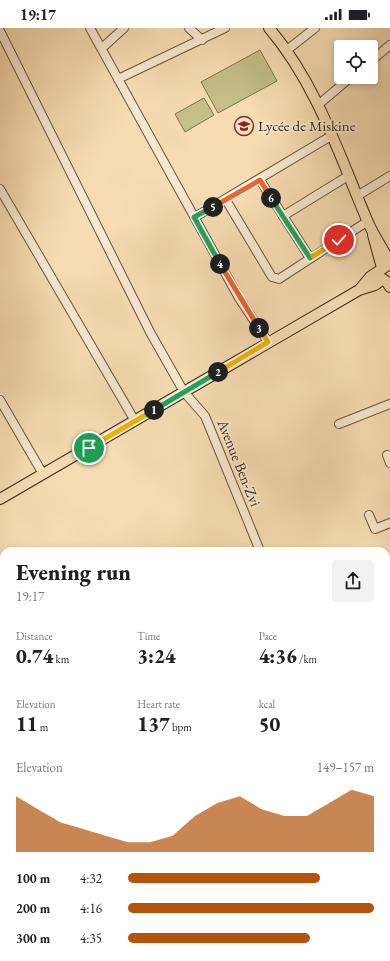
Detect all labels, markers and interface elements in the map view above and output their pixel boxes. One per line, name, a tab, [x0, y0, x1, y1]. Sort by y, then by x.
text: 19:17	[20, 5, 56, 24]
map controls	[334, 40, 378, 84]
button: locate	[334, 40, 378, 84]
school or university icon: Lycée de Miskine	[233, 115, 255, 137]
place label: Lycée de Miskine	[258, 116, 356, 135]
pin: 6	[261, 188, 281, 208]
text: 6	[268, 191, 274, 205]
pin: 5	[203, 197, 223, 217]
text: 5	[210, 200, 216, 214]
pin	[322, 223, 356, 257]
icon: check	[328, 229, 350, 251]
pin: 4	[210, 254, 230, 274]
text: 4	[217, 257, 223, 271]
pin: 3	[249, 318, 269, 338]
text: 3	[256, 321, 262, 335]
pin: 2	[208, 362, 228, 382]
text: 2	[215, 365, 221, 379]
pin: 1	[144, 400, 164, 420]
text: 1	[151, 403, 157, 417]
street label: Avenue Ben-Zvi	[213, 416, 266, 509]
pin	[72, 431, 106, 465]
icon: arrive	[78, 437, 100, 459]
text: Evening run	[16, 558, 131, 587]
button: share	[332, 560, 374, 602]
text: 19:17	[16, 588, 44, 605]
text: Distance	[16, 629, 53, 643]
text: Time	[137, 629, 160, 643]
text: Pace	[259, 629, 277, 643]
text: 0.74	[16, 643, 53, 669]
text: 3:24	[137, 643, 176, 669]
text: 4:36	[259, 643, 297, 669]
text: km	[53, 652, 69, 666]
text: /km	[297, 652, 317, 666]
text: Elevation	[16, 697, 56, 711]
text: Heart rate	[137, 697, 180, 711]
text: kcal	[259, 697, 275, 711]
text: 11	[16, 711, 38, 737]
text: 137	[137, 711, 170, 737]
text: 50	[259, 711, 280, 737]
text: m	[38, 720, 48, 734]
text: bpm	[170, 720, 192, 734]
text: Elevation	[16, 759, 63, 776]
text: 149–157 m	[317, 759, 374, 776]
text: 100 m	[16, 870, 50, 887]
text: 4:32	[80, 870, 102, 887]
text: 200 m	[16, 900, 50, 917]
text: 4:16	[80, 900, 102, 917]
text: 300 m	[16, 930, 50, 947]
text: 4:35	[80, 930, 102, 947]

